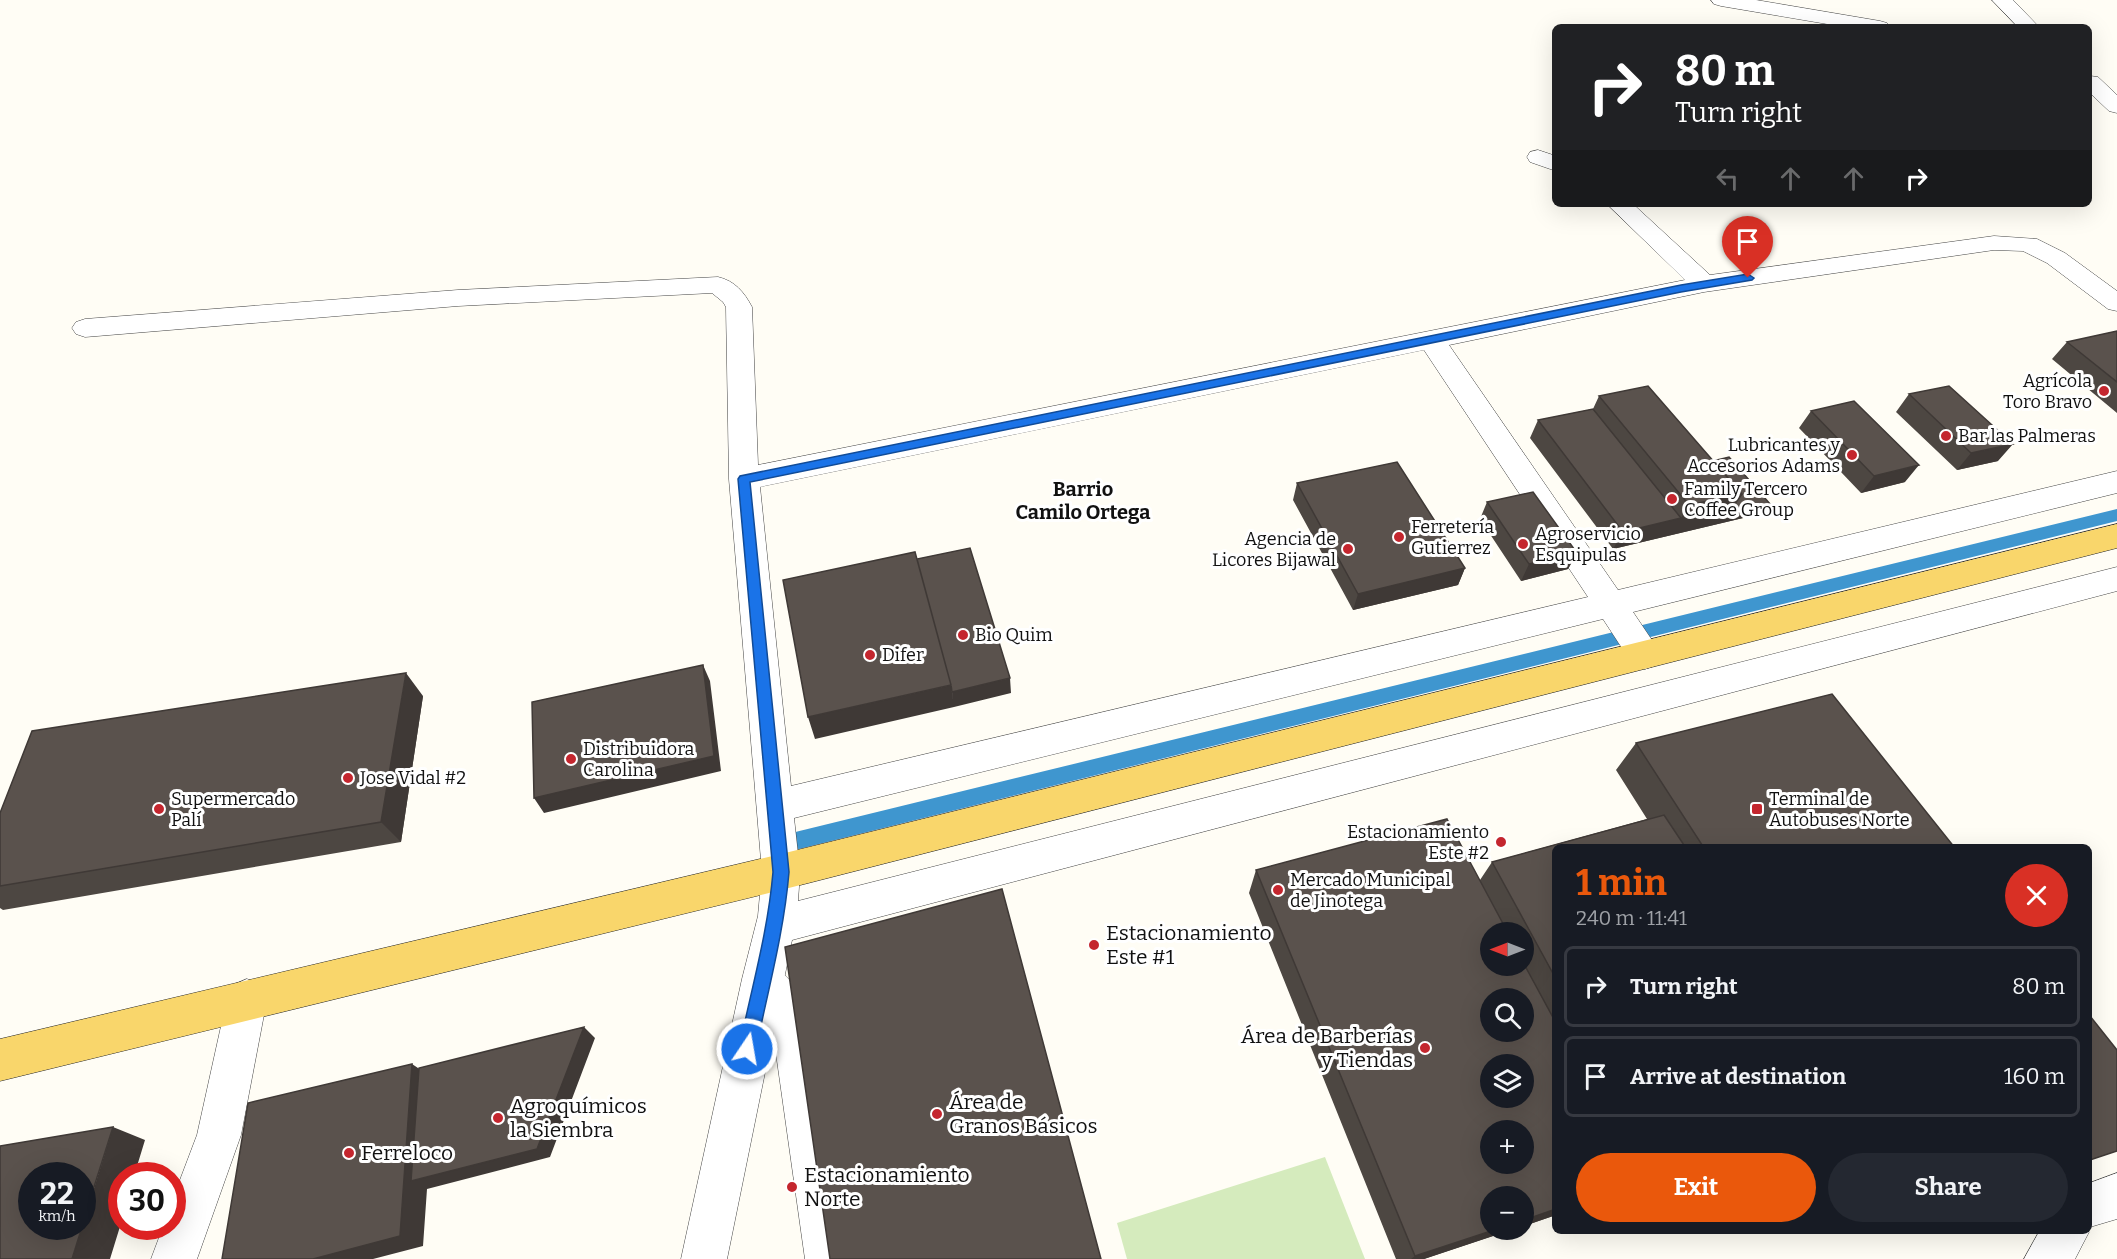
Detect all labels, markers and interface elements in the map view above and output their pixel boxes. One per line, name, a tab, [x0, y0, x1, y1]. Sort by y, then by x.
text: 80 m	[1675, 46, 1775, 96]
icon: right	[1576, 48, 1654, 126]
text: Turn right	[1675, 97, 1802, 129]
icon: left	[1711, 162, 1744, 195]
icon: ahead	[1774, 162, 1807, 195]
icon: ahead	[1837, 162, 1870, 195]
icon: right	[1900, 162, 1933, 195]
pin	[1722, 216, 1773, 278]
icon: arrive	[1731, 225, 1764, 258]
place label: Agrícola Toro Bravo	[2003, 370, 2092, 413]
marker: Agrícola Toro Bravo	[2097, 384, 2111, 398]
place label: Bar las Palmeras	[1958, 425, 2096, 447]
marker: Bar las Palmeras	[1939, 429, 1953, 443]
place label: Lubricantes y Accesorios Adams	[1687, 434, 1840, 477]
marker: Lubricantes y Accesorios Adams	[1845, 448, 1859, 462]
district label: Barrio Camilo Ortega	[1015, 477, 1151, 524]
place label: Family Tercero Coffee Group	[1684, 478, 1808, 521]
marker: Family Tercero Coffee Group	[1665, 492, 1679, 506]
place label: Ferretería Gutierrez	[1411, 516, 1494, 559]
place label: Agroservicio Esquipulas	[1535, 523, 1641, 566]
place label: Agencia de Licores Bijawal	[1212, 528, 1336, 571]
marker: Ferretería Gutierrez	[1392, 530, 1406, 544]
marker: Agroservicio Esquipulas	[1516, 537, 1530, 551]
marker: Agencia de Licores Bijawal	[1341, 542, 1355, 556]
place label: Bio Quim	[975, 624, 1053, 646]
marker: Bio Quim	[956, 628, 970, 642]
place label: Difer	[882, 644, 924, 666]
marker: Difer	[863, 648, 877, 662]
place label: Distribuidora Carolina	[583, 738, 695, 781]
marker: Distribuidora Carolina	[564, 752, 578, 766]
place label: Jose Vidal #2	[359, 767, 466, 789]
marker: Jose Vidal #2	[341, 771, 355, 785]
place label: Supermercado Palí	[171, 788, 295, 831]
place label: Terminal de Autobuses Norte	[1769, 788, 1910, 831]
marker: Supermercado Palí	[152, 802, 166, 816]
marker: Terminal de Autobuses Norte	[1750, 802, 1764, 816]
place label: Estacionamiento Este #2	[1347, 821, 1489, 864]
marker: Estacionamiento Este #2	[1494, 835, 1508, 849]
text: 1 min	[1576, 861, 1667, 905]
button: close	[2005, 864, 2068, 927]
place label: Mercado Municipal de Jinotega	[1290, 869, 1451, 912]
marker: Mercado Municipal de Jinotega	[1271, 883, 1285, 897]
text: 240 m · 11:41	[1576, 906, 1687, 930]
place label: Estacionamiento Este #1	[1106, 920, 1272, 970]
north arrow	[1480, 922, 1534, 976]
map controls	[1480, 922, 1534, 1240]
marker: Estacionamiento Este #1	[1087, 938, 1101, 952]
icon: right	[1579, 970, 1612, 1003]
text: Turn right	[1630, 973, 1738, 1000]
text: 80 m	[2012, 973, 2065, 1000]
button: search	[1480, 988, 1534, 1042]
position arrow	[715, 1017, 779, 1081]
place label: Área de Barberías y Tiendas	[1241, 1023, 1413, 1073]
marker: Área de Barberías y Tiendas	[1418, 1041, 1432, 1055]
button: layers	[1480, 1054, 1534, 1108]
icon: arrive	[1579, 1060, 1612, 1093]
text: Arrive at destination	[1630, 1063, 1846, 1090]
text: 160 m	[2004, 1063, 2065, 1090]
place label: Área de Granos Básicos	[949, 1089, 1098, 1139]
place label: Agroquímicos la Siembra	[510, 1093, 647, 1143]
marker: Área de Granos Básicos	[930, 1107, 944, 1121]
marker: Agroquímicos la Siembra	[491, 1111, 505, 1125]
button: +	[1480, 1120, 1534, 1174]
place label: Ferreloco	[361, 1140, 453, 1166]
marker: Ferreloco	[342, 1146, 356, 1160]
button: Exit	[1576, 1153, 1816, 1222]
button: Share	[1828, 1153, 2068, 1222]
speed limit sign: 30	[108, 1162, 186, 1240]
place label: Estacionamiento Norte	[804, 1162, 970, 1212]
text: 22	[40, 1176, 74, 1212]
marker: Estacionamiento Norte	[785, 1180, 799, 1194]
button: −	[1480, 1186, 1534, 1240]
text: km/h	[38, 1207, 76, 1225]

